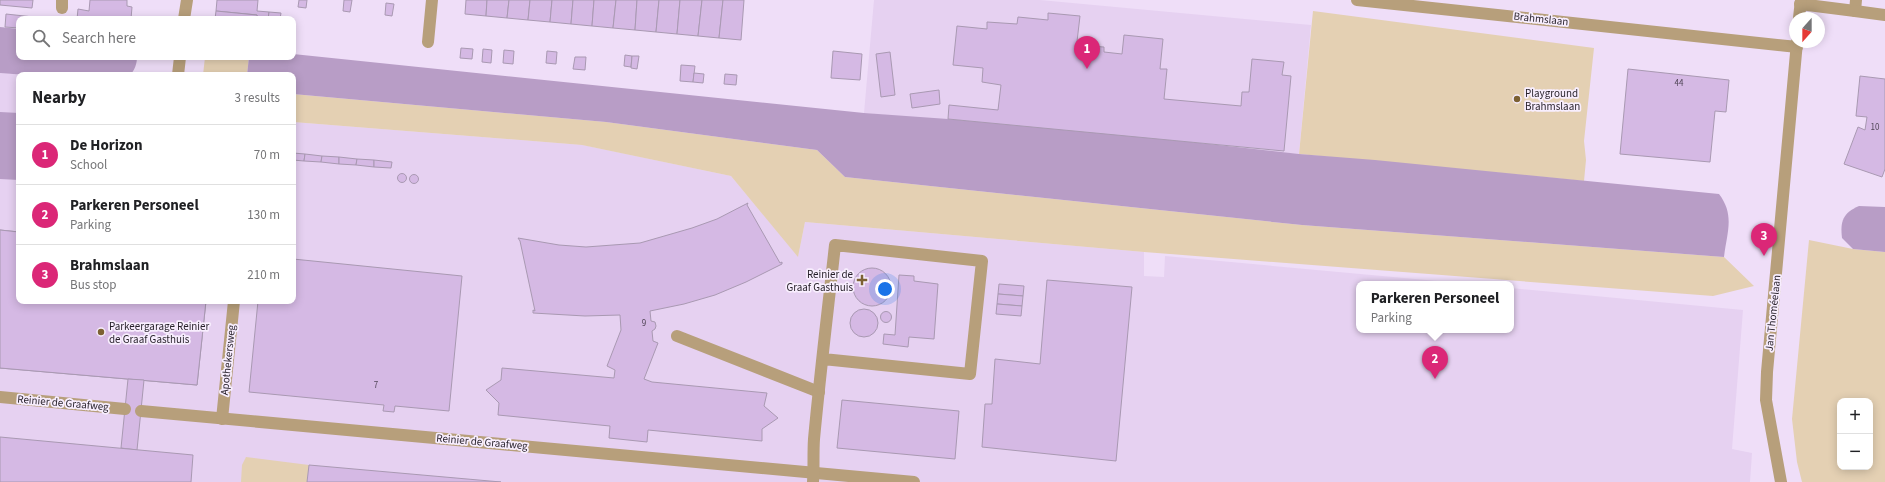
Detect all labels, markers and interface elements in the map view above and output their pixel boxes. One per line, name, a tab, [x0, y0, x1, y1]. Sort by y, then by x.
street label: Brahmslaan	[1513, 9, 1569, 29]
north arrow	[1789, 12, 1825, 48]
search box	[16, 16, 296, 60]
icon: search	[30, 27, 52, 49]
text: Search here	[62, 28, 136, 49]
pin: 1	[1074, 36, 1100, 69]
house number: 44	[1675, 77, 1684, 90]
text: Nearby	[32, 86, 86, 110]
place label: Playground Brahmslaan	[1525, 86, 1580, 114]
text: 3 results	[235, 89, 280, 107]
marker: Playground Brahmslaan	[1512, 94, 1522, 104]
house number: 10	[1871, 121, 1880, 134]
text: De Horizon	[70, 135, 143, 156]
text: 1	[42, 146, 48, 164]
text: 70 m	[254, 146, 280, 164]
text: School	[70, 156, 107, 174]
text: Parkeren Personeel	[70, 195, 199, 216]
text: 2	[42, 206, 48, 224]
text: 130 m	[247, 206, 280, 224]
text: Parking	[70, 216, 111, 234]
pin: 3	[1751, 223, 1777, 256]
text: Brahmslaan	[70, 255, 149, 276]
text: 3	[42, 266, 48, 284]
text: 210 m	[247, 266, 280, 284]
place label: Reinier de Graaf Gasthuis	[786, 267, 854, 295]
marker: Reinier de Graaf Gasthuis	[856, 274, 868, 286]
street label: Jan Thoméelaan	[1762, 274, 1784, 352]
text: Bus stop	[70, 276, 116, 294]
your location	[875, 279, 895, 299]
popup	[1356, 281, 1514, 333]
text: Parkeren Personeel	[1371, 288, 1499, 309]
text: Parking	[1371, 309, 1412, 327]
house number: 9	[642, 317, 647, 330]
place label: Parkeergarage Reinier de Graaf Gasthuis	[109, 319, 210, 347]
street label: Apothekersweg	[217, 324, 239, 396]
marker: Parkeergarage Reinier de Graaf Gasthuis	[96, 327, 106, 337]
pin: 2	[1422, 346, 1448, 379]
house number: 7	[374, 379, 379, 392]
street label: Reinier de Graafweg	[17, 392, 110, 415]
map controls	[1837, 398, 1873, 470]
button: +	[1837, 398, 1873, 434]
street label: Reinier de Graafweg	[436, 431, 529, 454]
button: −	[1837, 434, 1873, 470]

